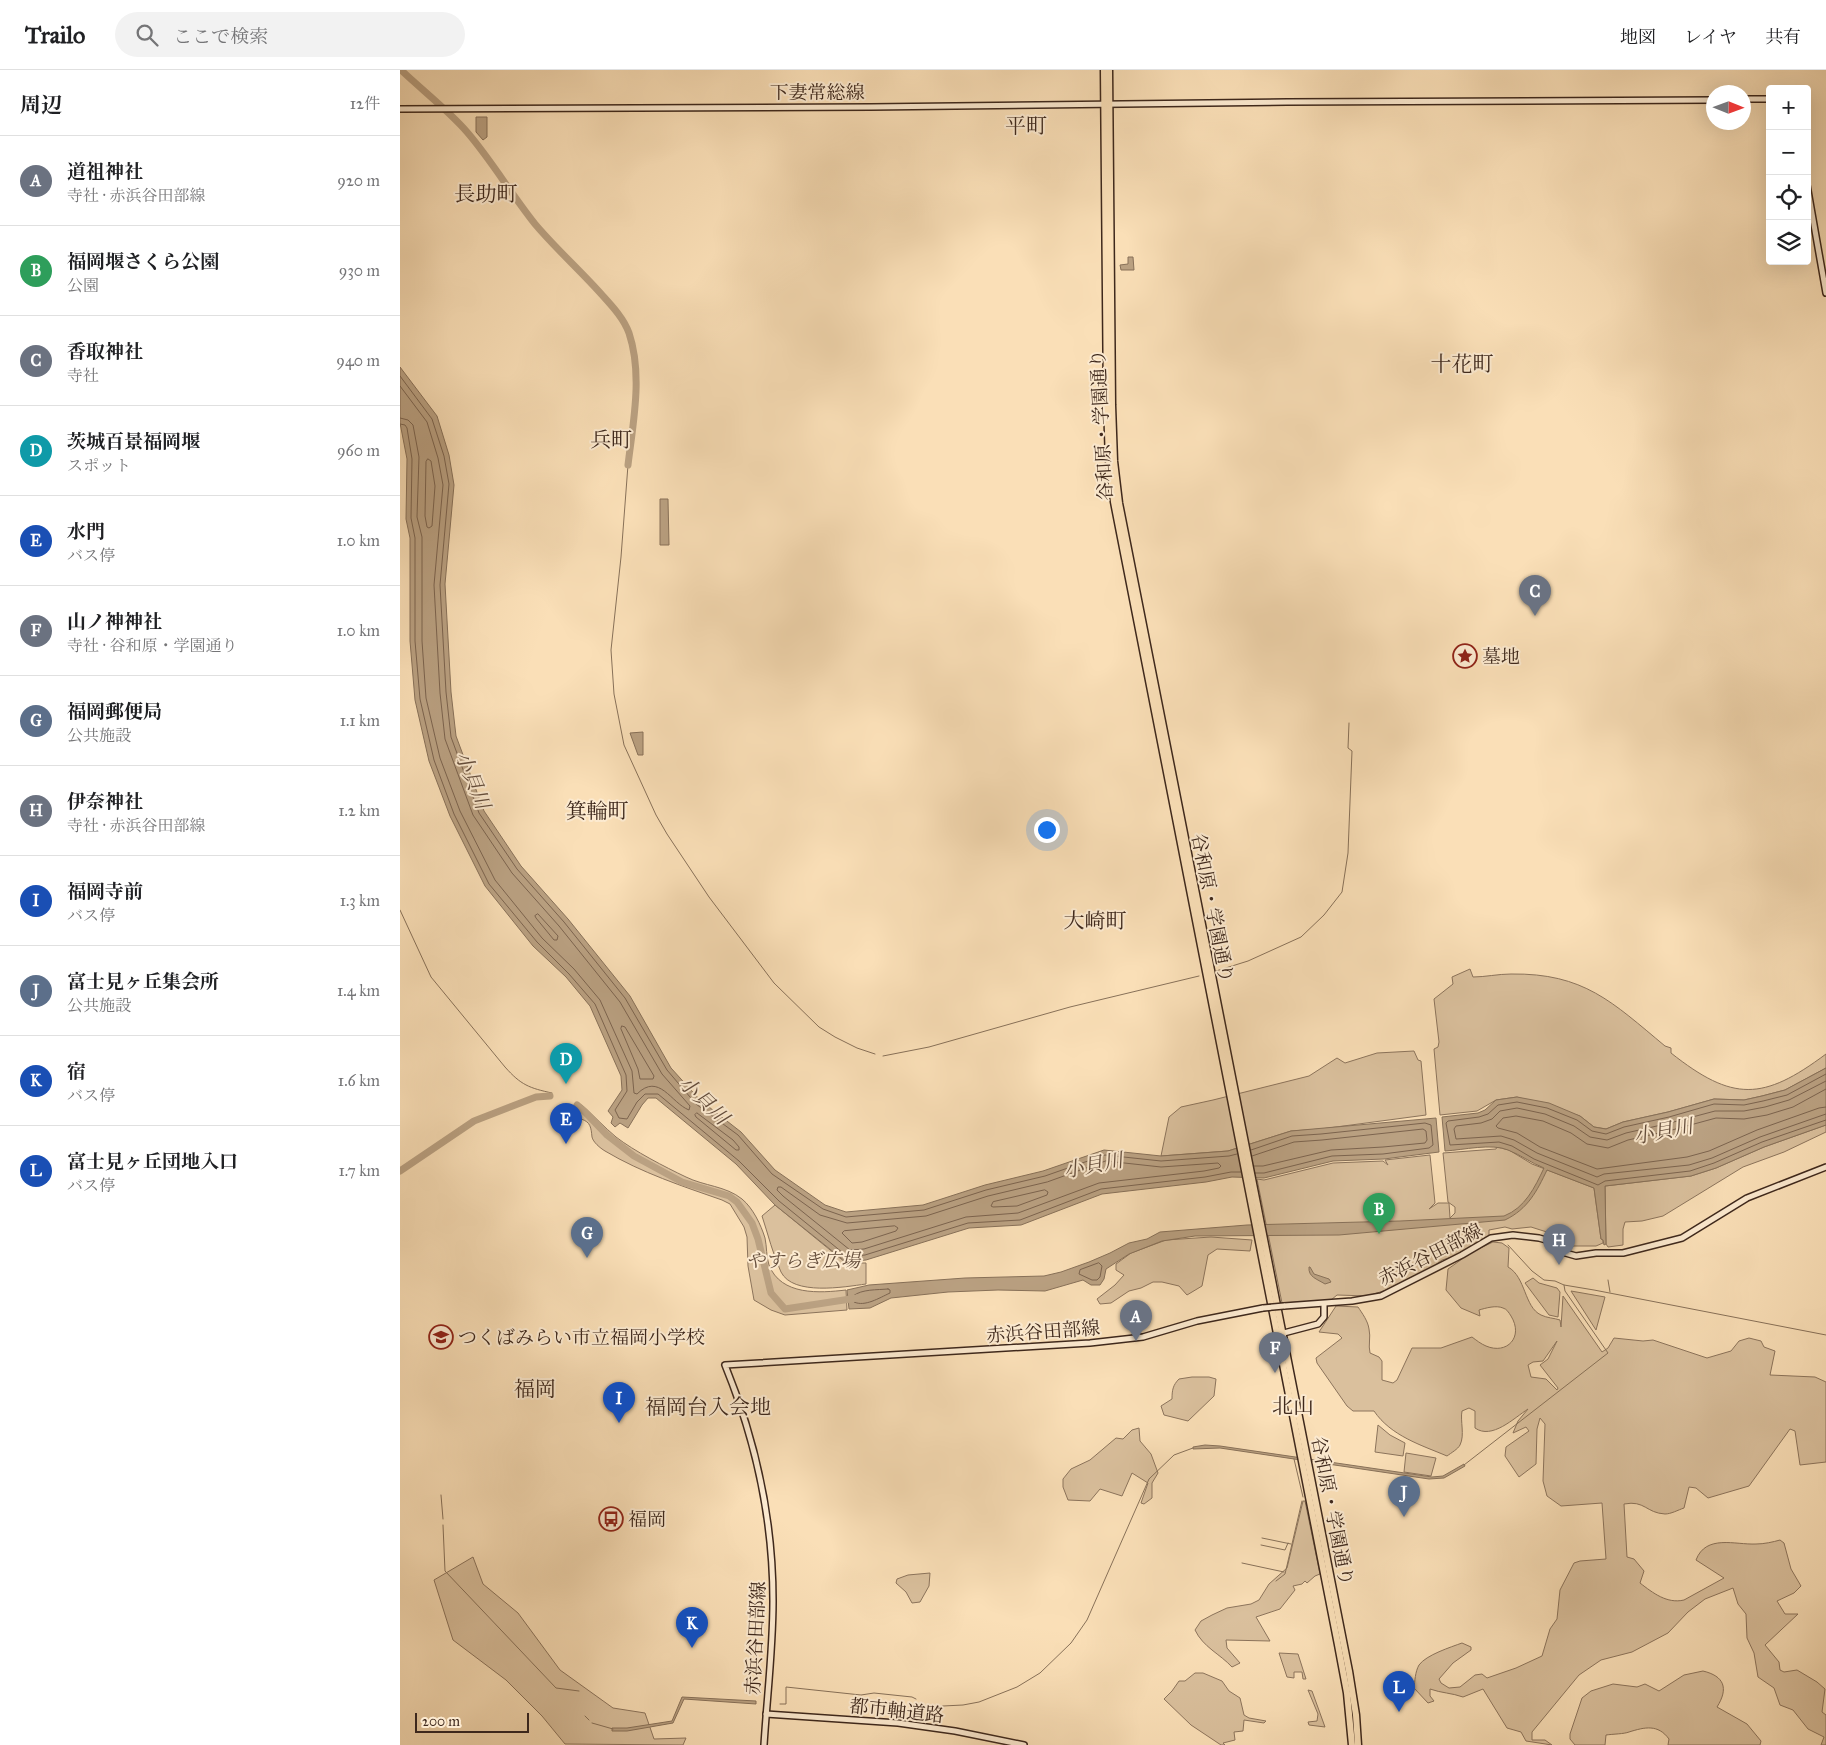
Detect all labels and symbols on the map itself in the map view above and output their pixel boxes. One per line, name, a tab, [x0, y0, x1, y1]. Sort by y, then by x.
street label: 下妻常総線	[769, 81, 865, 104]
north arrow	[1706, 85, 1751, 130]
district label: 平町	[1005, 113, 1047, 139]
district label: 長助町	[455, 181, 518, 207]
street label: 谷和原・学園通り	[1086, 348, 1117, 501]
district label: 十花町	[1431, 351, 1494, 377]
district label: 兵町	[590, 427, 632, 453]
pin: C	[1519, 575, 1551, 616]
place icon: 墓地	[1452, 643, 1478, 669]
place label: 墓地	[1482, 645, 1520, 668]
water label: 小貝川	[451, 748, 496, 814]
district label: 箕輪町	[566, 798, 629, 824]
your location	[1034, 817, 1060, 843]
street label: 谷和原・学園通り	[1187, 831, 1238, 985]
district label: 大崎町	[1064, 908, 1127, 934]
pin: D	[550, 1043, 582, 1084]
water label: 小貝川	[674, 1071, 735, 1131]
pin: E	[550, 1103, 582, 1144]
water label: 小貝川	[1631, 1113, 1697, 1149]
water label: 小貝川	[1061, 1147, 1127, 1183]
pin: B	[1363, 1193, 1395, 1234]
pin: G	[571, 1217, 603, 1258]
street label: 赤浜谷田部線	[1374, 1218, 1486, 1291]
pin: H	[1543, 1224, 1575, 1265]
park label: やすらぎ広場	[746, 1249, 862, 1272]
pin: A	[1120, 1300, 1152, 1341]
street label: 赤浜谷田部線	[985, 1316, 1101, 1347]
school or university icon: つくばみらい市立福岡小学校	[428, 1324, 454, 1350]
place label: つくばみらい市立福岡小学校	[458, 1326, 705, 1349]
pin: F	[1259, 1332, 1291, 1373]
district label: 福岡	[514, 1376, 556, 1402]
pin: I	[603, 1382, 635, 1423]
district label: 北山	[1272, 1393, 1314, 1419]
district label: 福岡台入会地	[645, 1394, 771, 1420]
street label: 谷和原・学園通り	[1307, 1434, 1358, 1588]
pin: J	[1388, 1476, 1420, 1517]
bus stop icon: 福岡	[598, 1506, 624, 1532]
place label: 福岡	[628, 1508, 666, 1531]
street label: 赤浜谷田部線	[741, 1580, 770, 1696]
pin: K	[676, 1607, 708, 1648]
pin: L	[1383, 1671, 1415, 1712]
street label: 都市軸道路	[848, 1694, 945, 1727]
scale bar	[415, 1710, 529, 1733]

